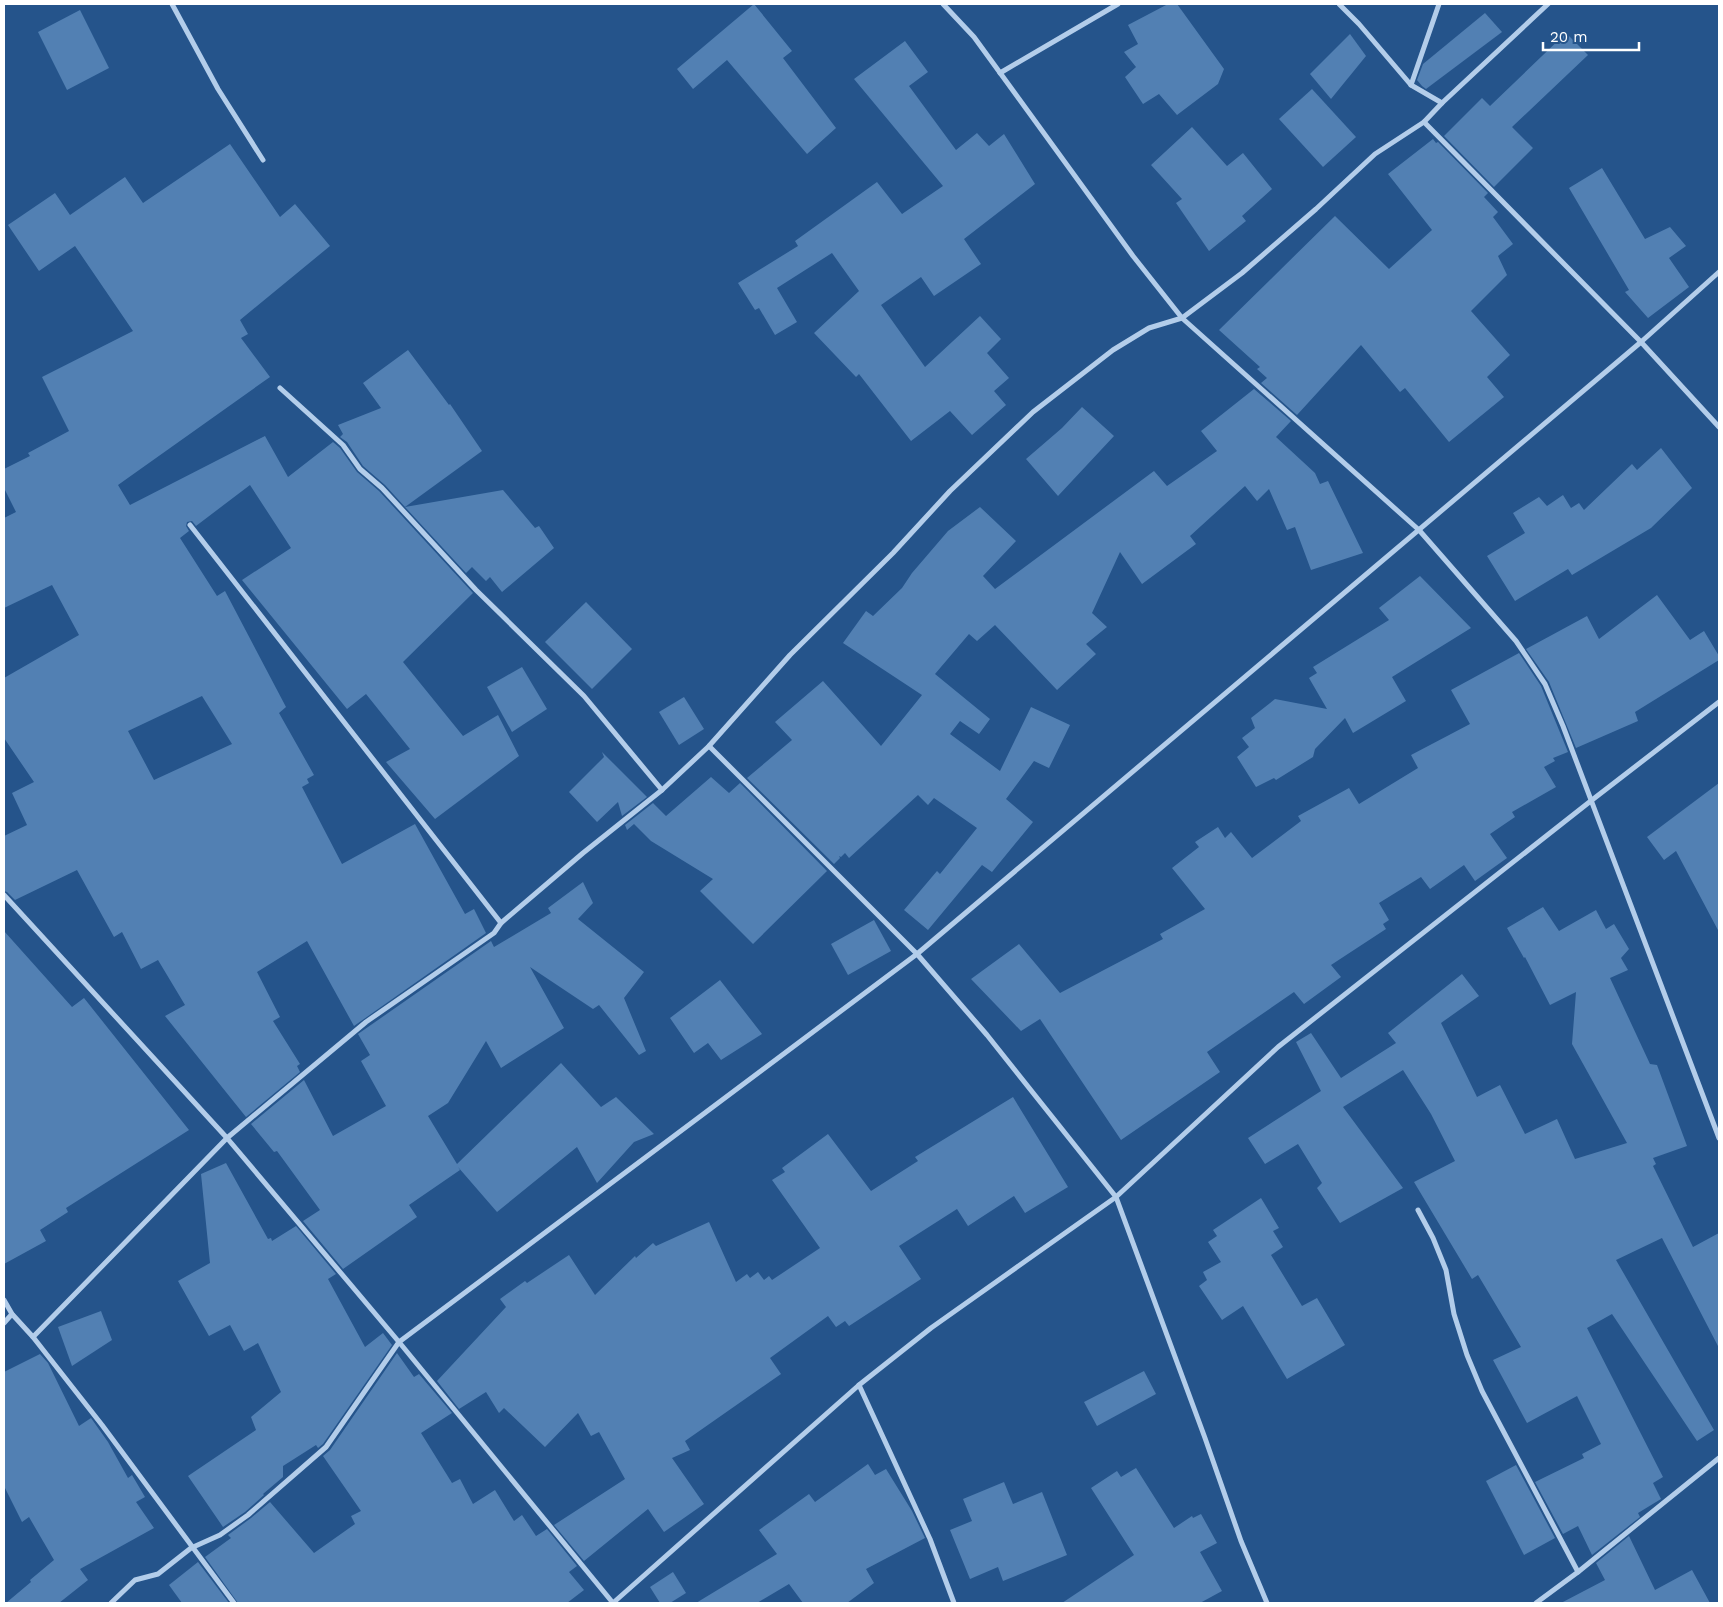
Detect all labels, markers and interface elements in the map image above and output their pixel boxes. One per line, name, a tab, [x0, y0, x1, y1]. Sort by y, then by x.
scale bar	[1543, 20, 1639, 52]
text: 20 m	[1550, 28, 1588, 46]

